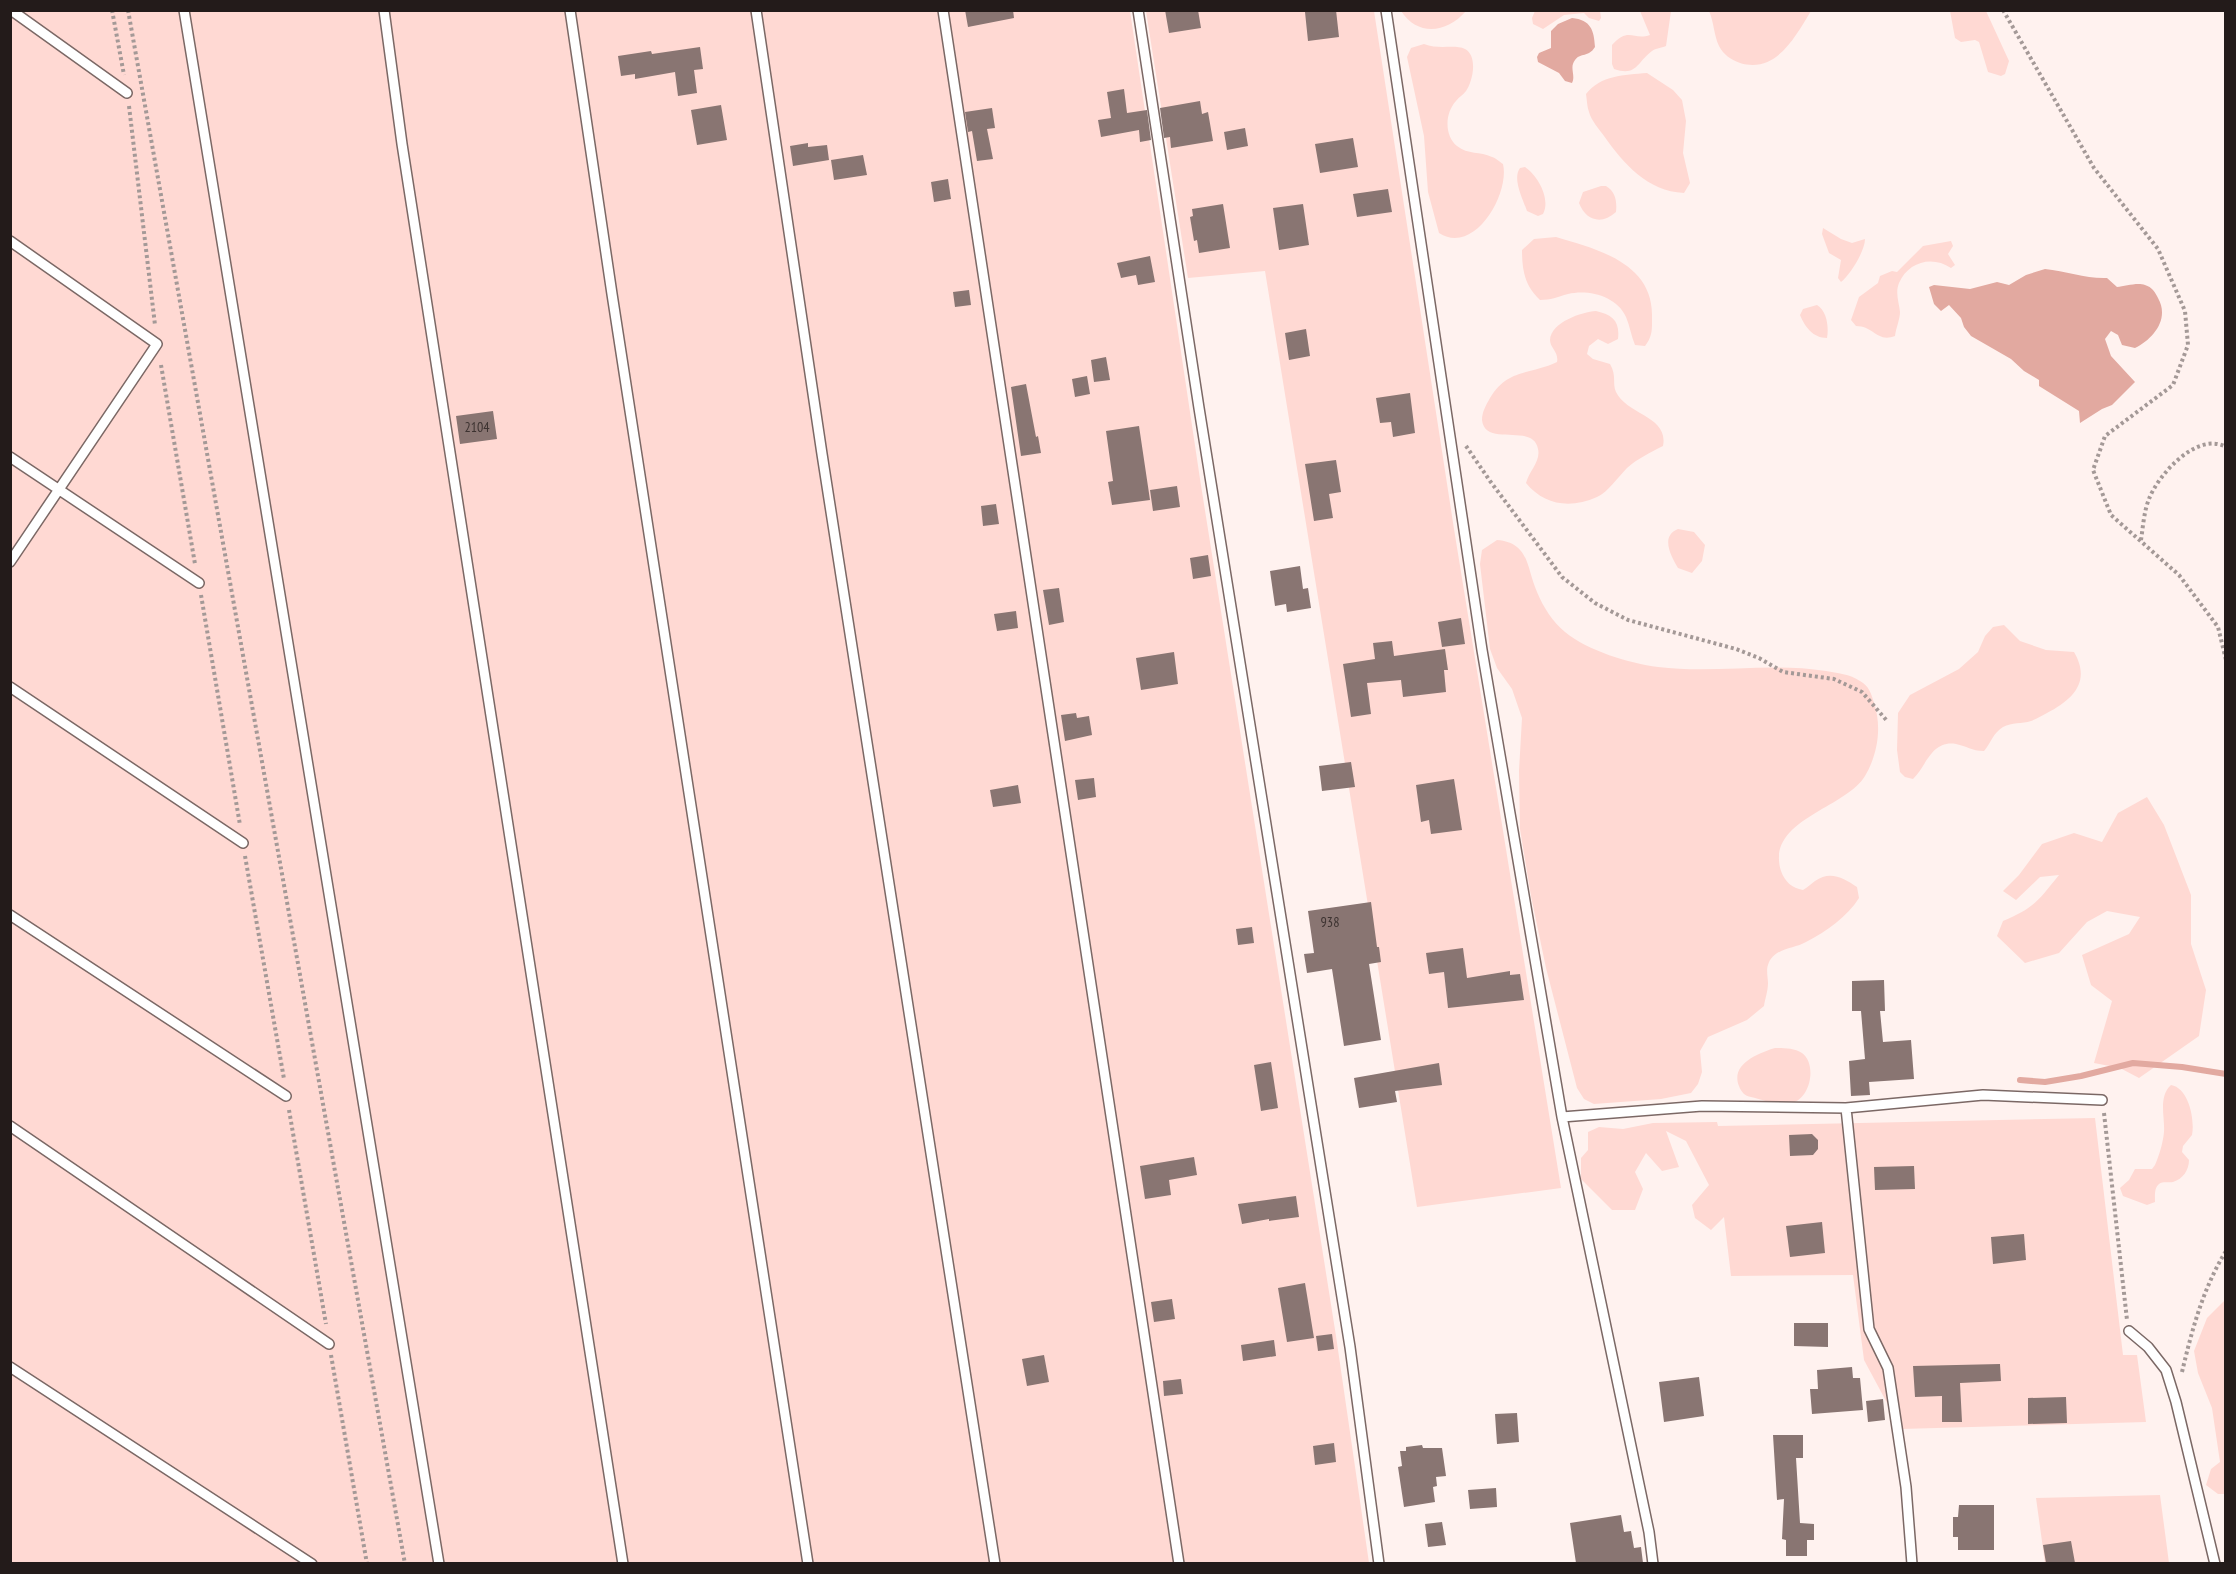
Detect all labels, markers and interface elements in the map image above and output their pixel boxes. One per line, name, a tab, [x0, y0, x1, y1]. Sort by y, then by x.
house number: 2104	[464, 418, 490, 436]
house number: 938	[1321, 913, 1339, 931]

